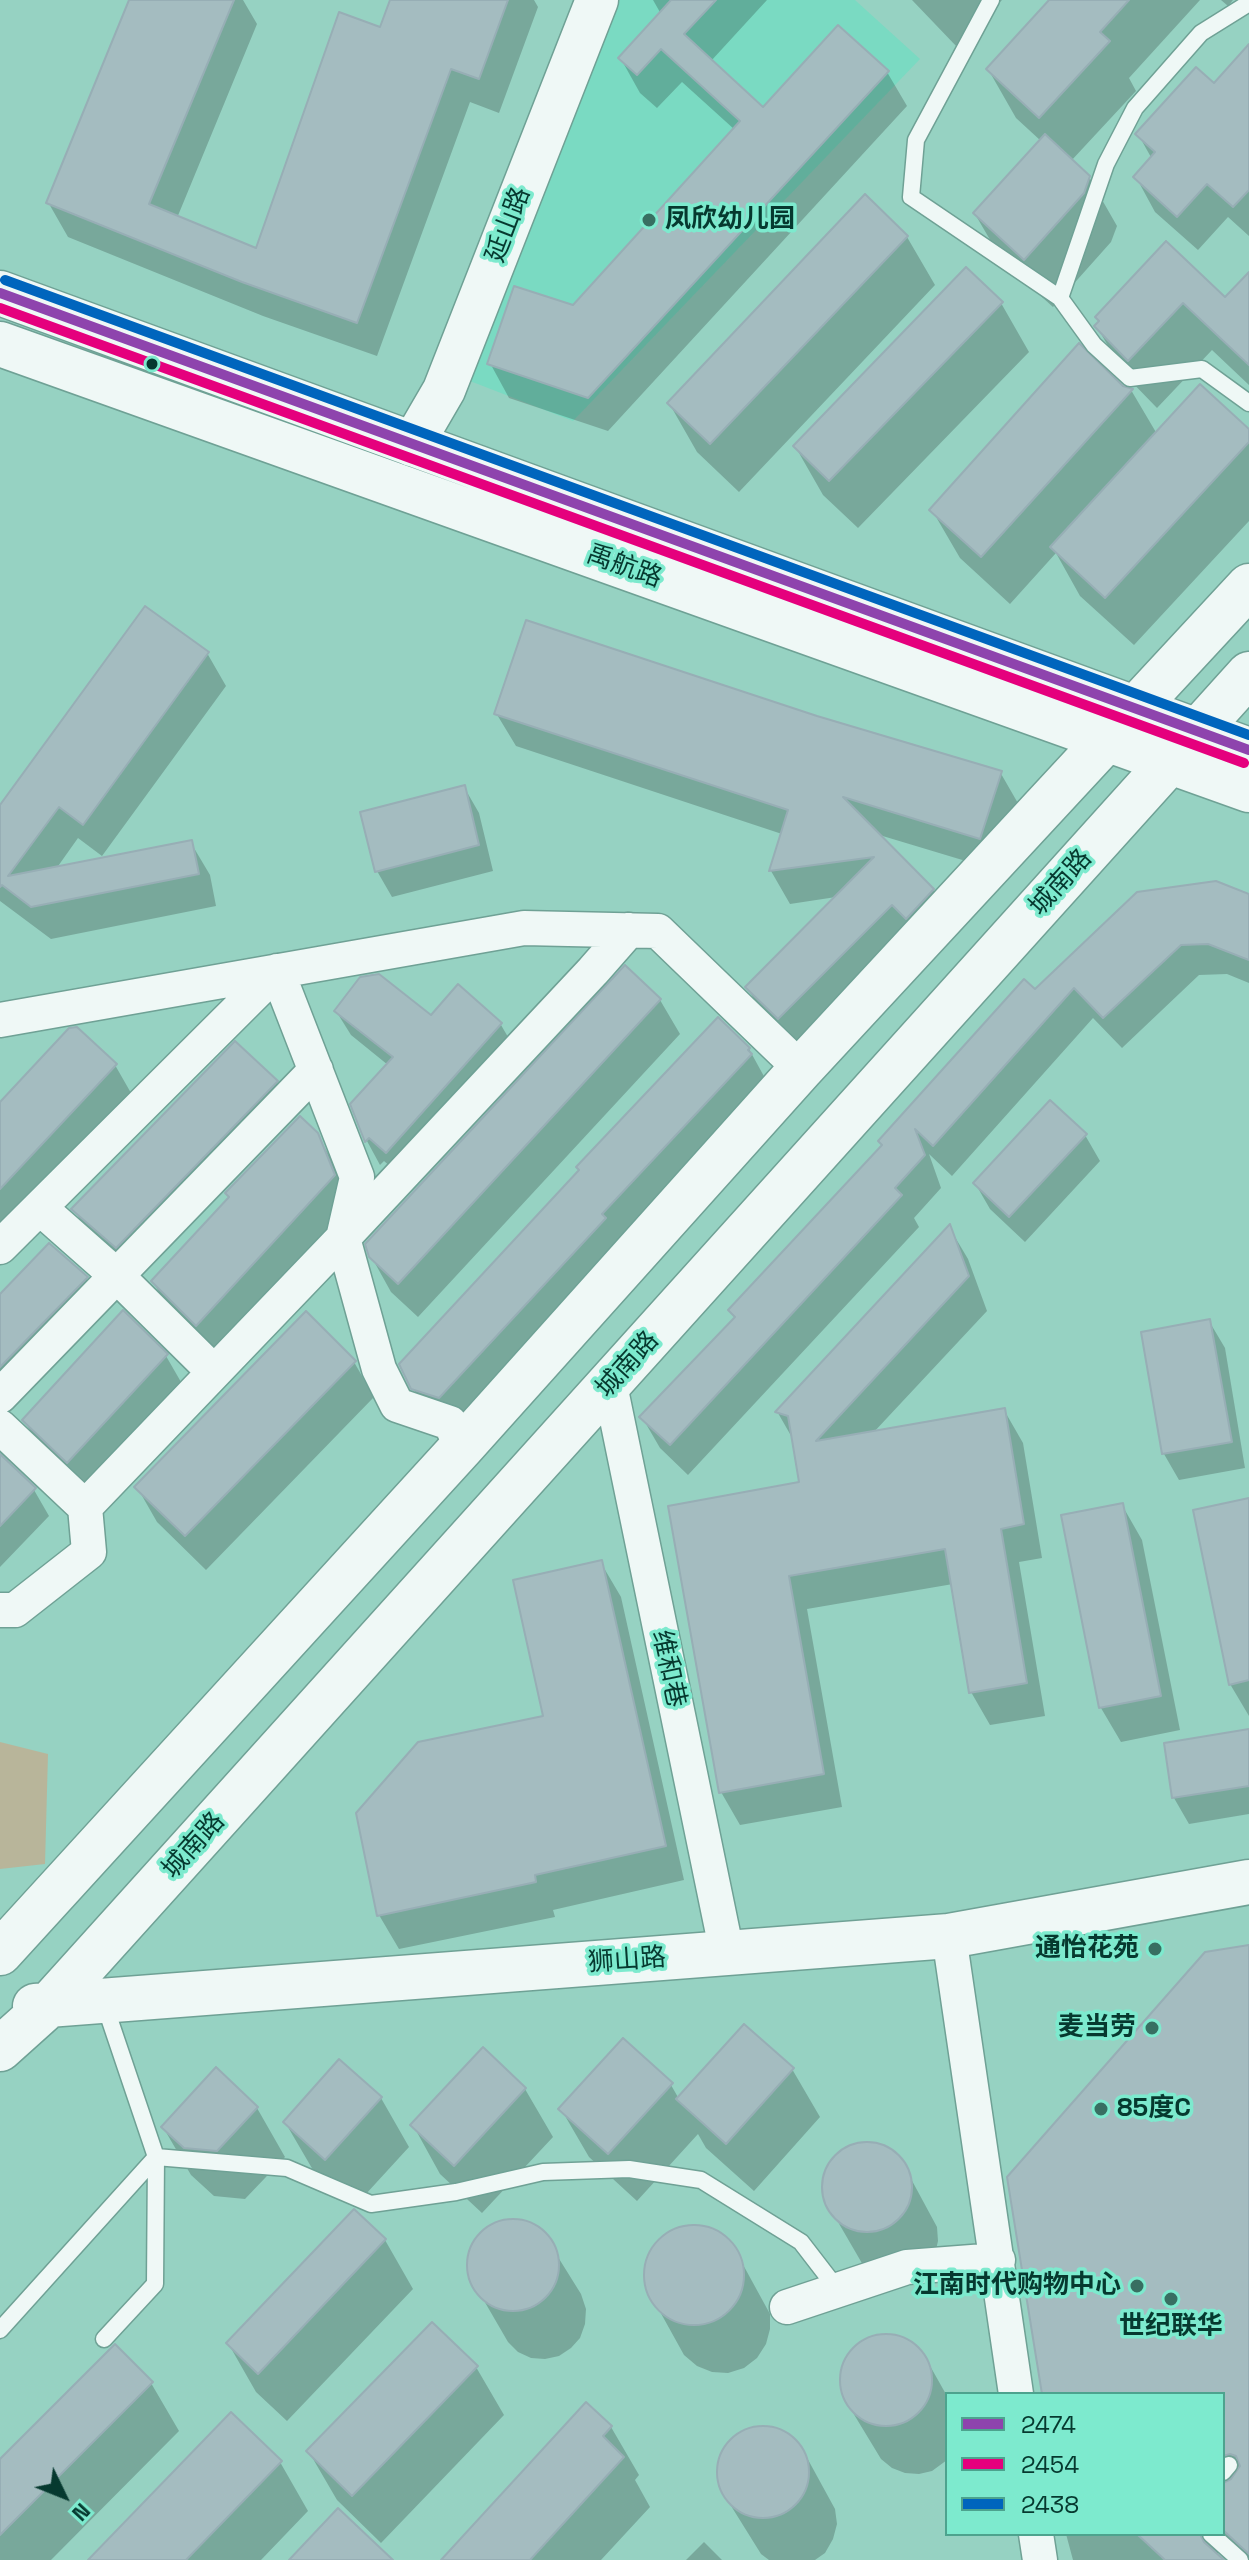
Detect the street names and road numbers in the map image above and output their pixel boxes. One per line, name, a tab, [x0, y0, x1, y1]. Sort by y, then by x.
street label: 延山路	[480, 183, 538, 267]
street label: 禹航路	[582, 539, 666, 595]
street label: 城南路	[1023, 844, 1099, 922]
street label: 城南路	[590, 1326, 666, 1404]
street label: 维和巷	[645, 1628, 691, 1710]
street label: 城南路	[156, 1807, 232, 1885]
street label: 狮山路	[587, 1943, 667, 1979]

